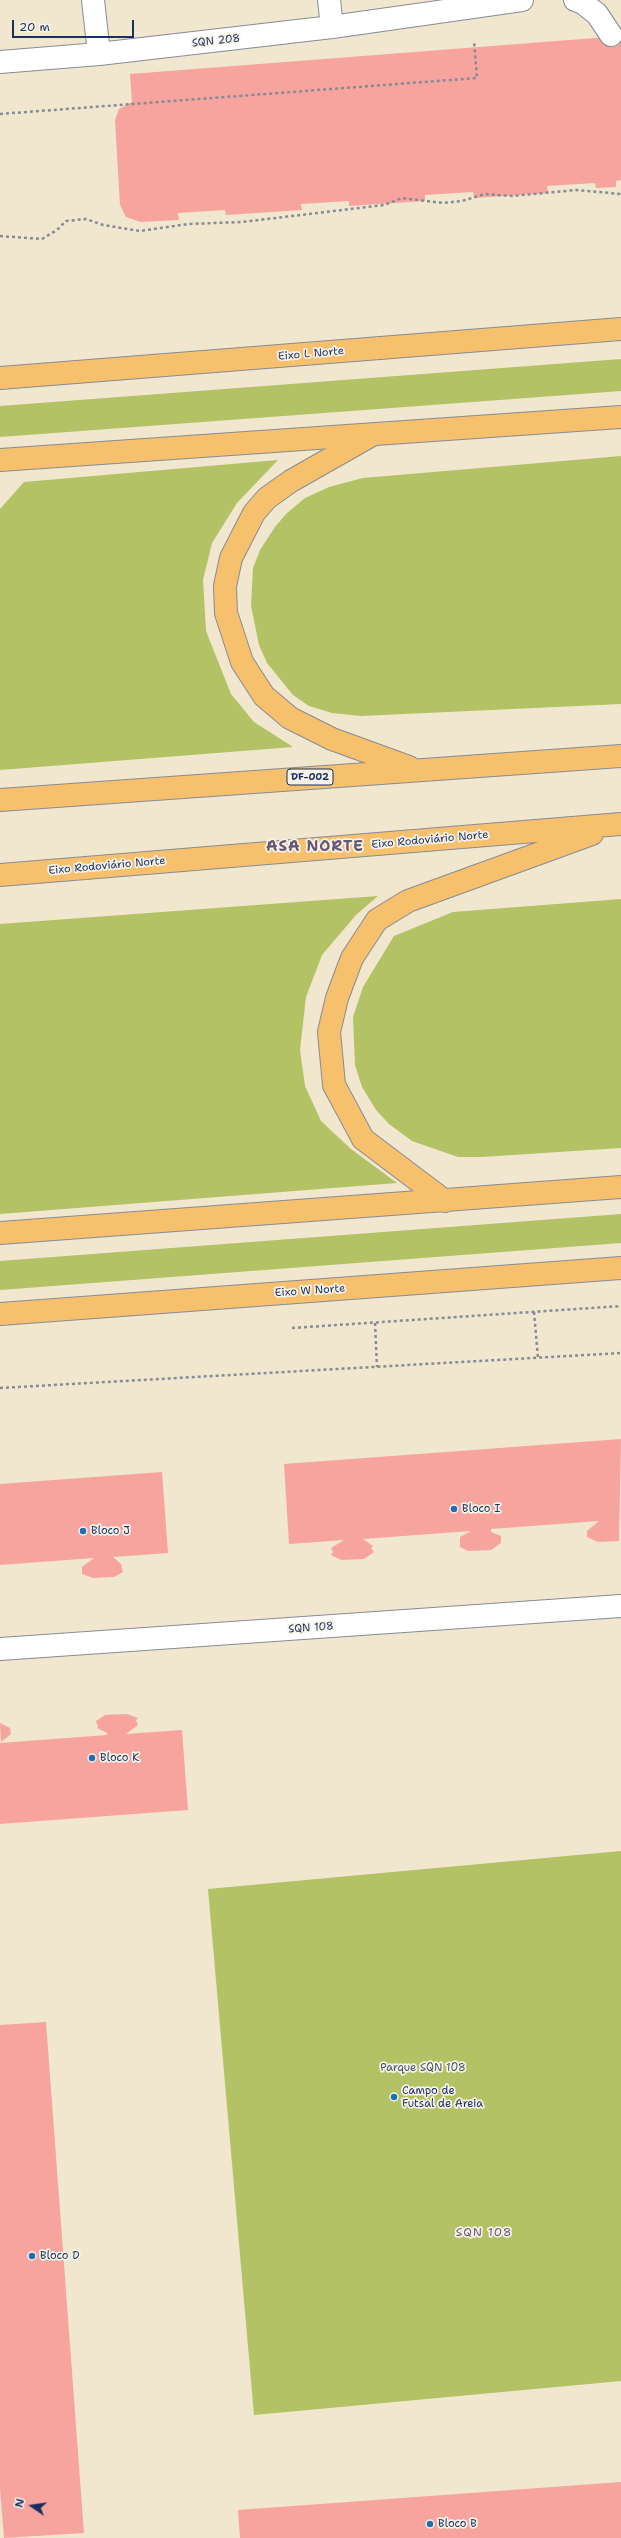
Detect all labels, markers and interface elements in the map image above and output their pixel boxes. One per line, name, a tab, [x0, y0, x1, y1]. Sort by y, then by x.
scale bar	[14, 12, 136, 38]
text: 20 m	[19, 19, 50, 35]
street label: SQN 208	[191, 32, 241, 50]
street label: Eixo L Norte	[278, 345, 344, 363]
road number: DF-002	[287, 769, 333, 785]
street label: Eixo Rodoviário Norte	[371, 828, 489, 852]
district label: ASA NORTE	[266, 838, 364, 856]
street label: Eixo Rodoviário Norte	[48, 854, 166, 878]
street label: Eixo W Norte	[274, 1282, 346, 1300]
place label: Bloco I	[462, 1502, 500, 1516]
marker: Bloco I	[449, 1504, 459, 1514]
place label: Bloco J	[91, 1524, 130, 1538]
marker: Bloco J	[78, 1526, 88, 1536]
street label: SQN 108	[288, 1620, 334, 1636]
place label: Bloco K	[100, 1751, 139, 1765]
marker: Bloco K	[87, 1753, 97, 1763]
park label: Parque SQN 108	[380, 2061, 466, 2075]
place label: Campo de Futsal de Areia	[402, 2084, 483, 2110]
marker: Campo de Futsal de Areia	[389, 2092, 399, 2102]
district label: SQN 108	[456, 2226, 512, 2240]
place label: Bloco D	[40, 2249, 80, 2263]
marker: Bloco D	[27, 2251, 37, 2261]
north arrow	[12, 2486, 52, 2526]
text: N	[12, 2497, 28, 2509]
place label: Bloco B	[438, 2517, 477, 2531]
marker: Bloco B	[425, 2519, 435, 2529]

